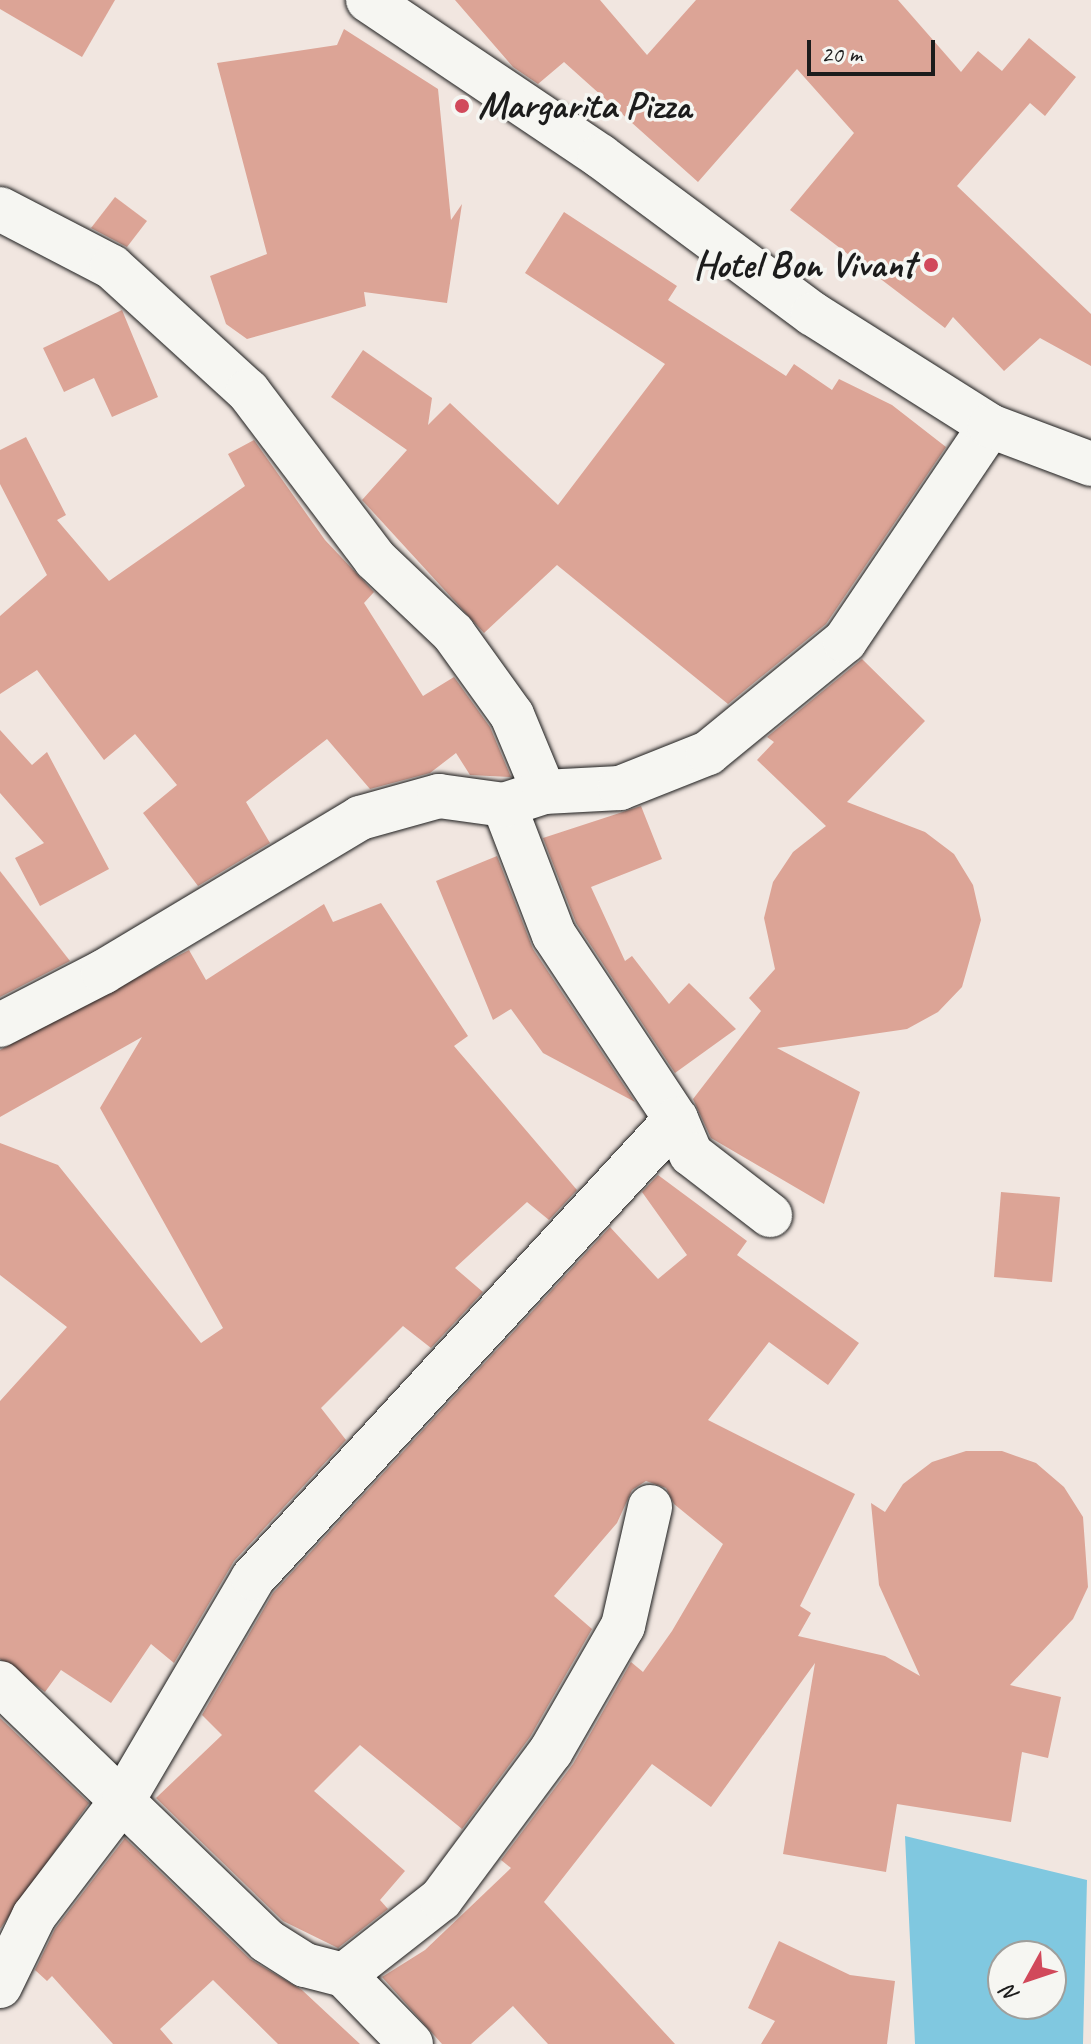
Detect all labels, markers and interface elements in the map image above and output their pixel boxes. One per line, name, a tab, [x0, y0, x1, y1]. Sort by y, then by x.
scale bar	[811, 24, 939, 74]
text: 20 m	[821, 39, 862, 69]
place label: Margarita Pizza	[478, 83, 691, 129]
marker: Margarita Pizza	[453, 97, 471, 115]
place label: Hotel Bon Vivant	[693, 242, 915, 288]
marker: Hotel Bon Vivant	[922, 256, 940, 274]
north arrow	[987, 1940, 1067, 2020]
text: N	[995, 1980, 1025, 2008]

